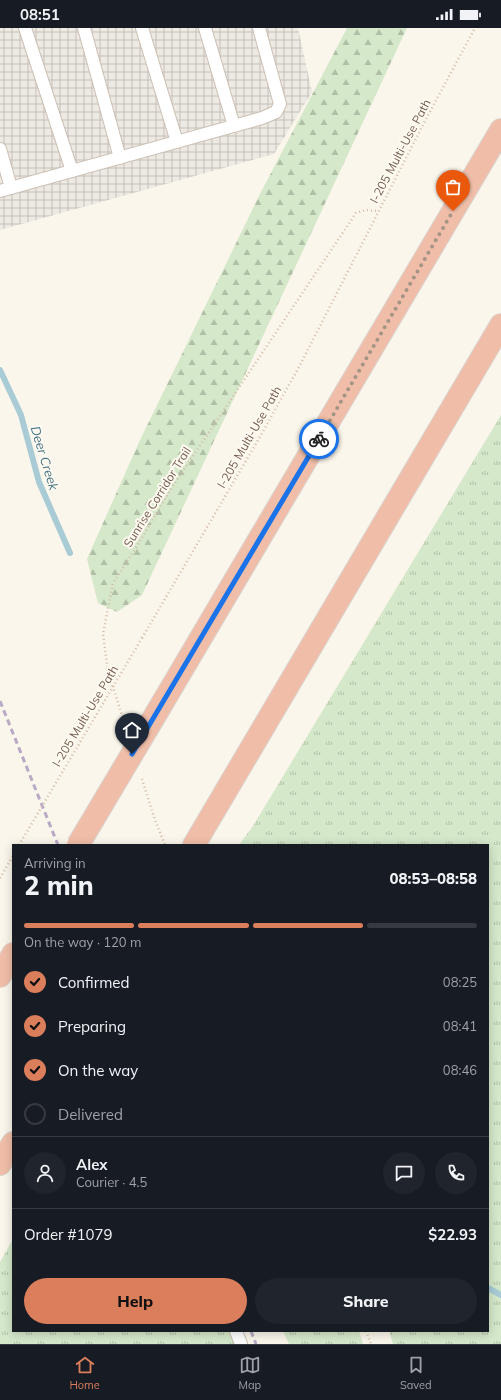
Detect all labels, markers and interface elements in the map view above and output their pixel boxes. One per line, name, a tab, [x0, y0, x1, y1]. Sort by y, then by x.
text: 08:51	[20, 5, 60, 24]
street label: I-205 Multi-Use Path	[366, 96, 434, 206]
pin	[436, 170, 470, 211]
icon: bag	[442, 176, 464, 198]
street label: I-205 Multi-Use Path	[214, 383, 284, 491]
courier	[299, 419, 339, 459]
water label: Deer Creek	[28, 424, 62, 492]
icon: bike	[308, 428, 330, 450]
street label: Sunrise Corridor Trail	[120, 444, 194, 550]
street label: I-205 Multi-Use Path	[49, 663, 121, 769]
pin	[115, 713, 149, 754]
icon: home	[121, 719, 143, 741]
text: Arriving in	[24, 855, 86, 871]
text: 2 min	[24, 869, 94, 902]
text: 08:53–08:58	[390, 869, 477, 888]
text: On the way · 120 m	[24, 934, 141, 950]
icon: check	[24, 971, 46, 993]
text: Confirmed	[58, 973, 129, 992]
text: 08:25	[443, 974, 477, 990]
icon: check	[24, 1015, 46, 1037]
text: Preparing	[58, 1017, 126, 1036]
text: 08:41	[443, 1018, 477, 1034]
icon: check	[24, 1059, 46, 1081]
text: On the way	[58, 1061, 138, 1080]
text: 08:46	[443, 1062, 477, 1078]
text: Delivered	[58, 1105, 123, 1124]
button: person	[24, 1152, 66, 1194]
button: chat	[383, 1152, 425, 1194]
button: phone	[435, 1152, 477, 1194]
text: Alex	[76, 1155, 108, 1174]
text: Courier · 4.5	[76, 1174, 147, 1190]
text: Order #1079	[24, 1225, 112, 1244]
text: $22.93	[428, 1225, 477, 1244]
button: Help	[24, 1278, 247, 1324]
button: Share	[255, 1278, 477, 1324]
tab: Home	[69, 1354, 100, 1392]
tab: Map	[238, 1354, 261, 1392]
tab: Saved	[400, 1354, 432, 1392]

